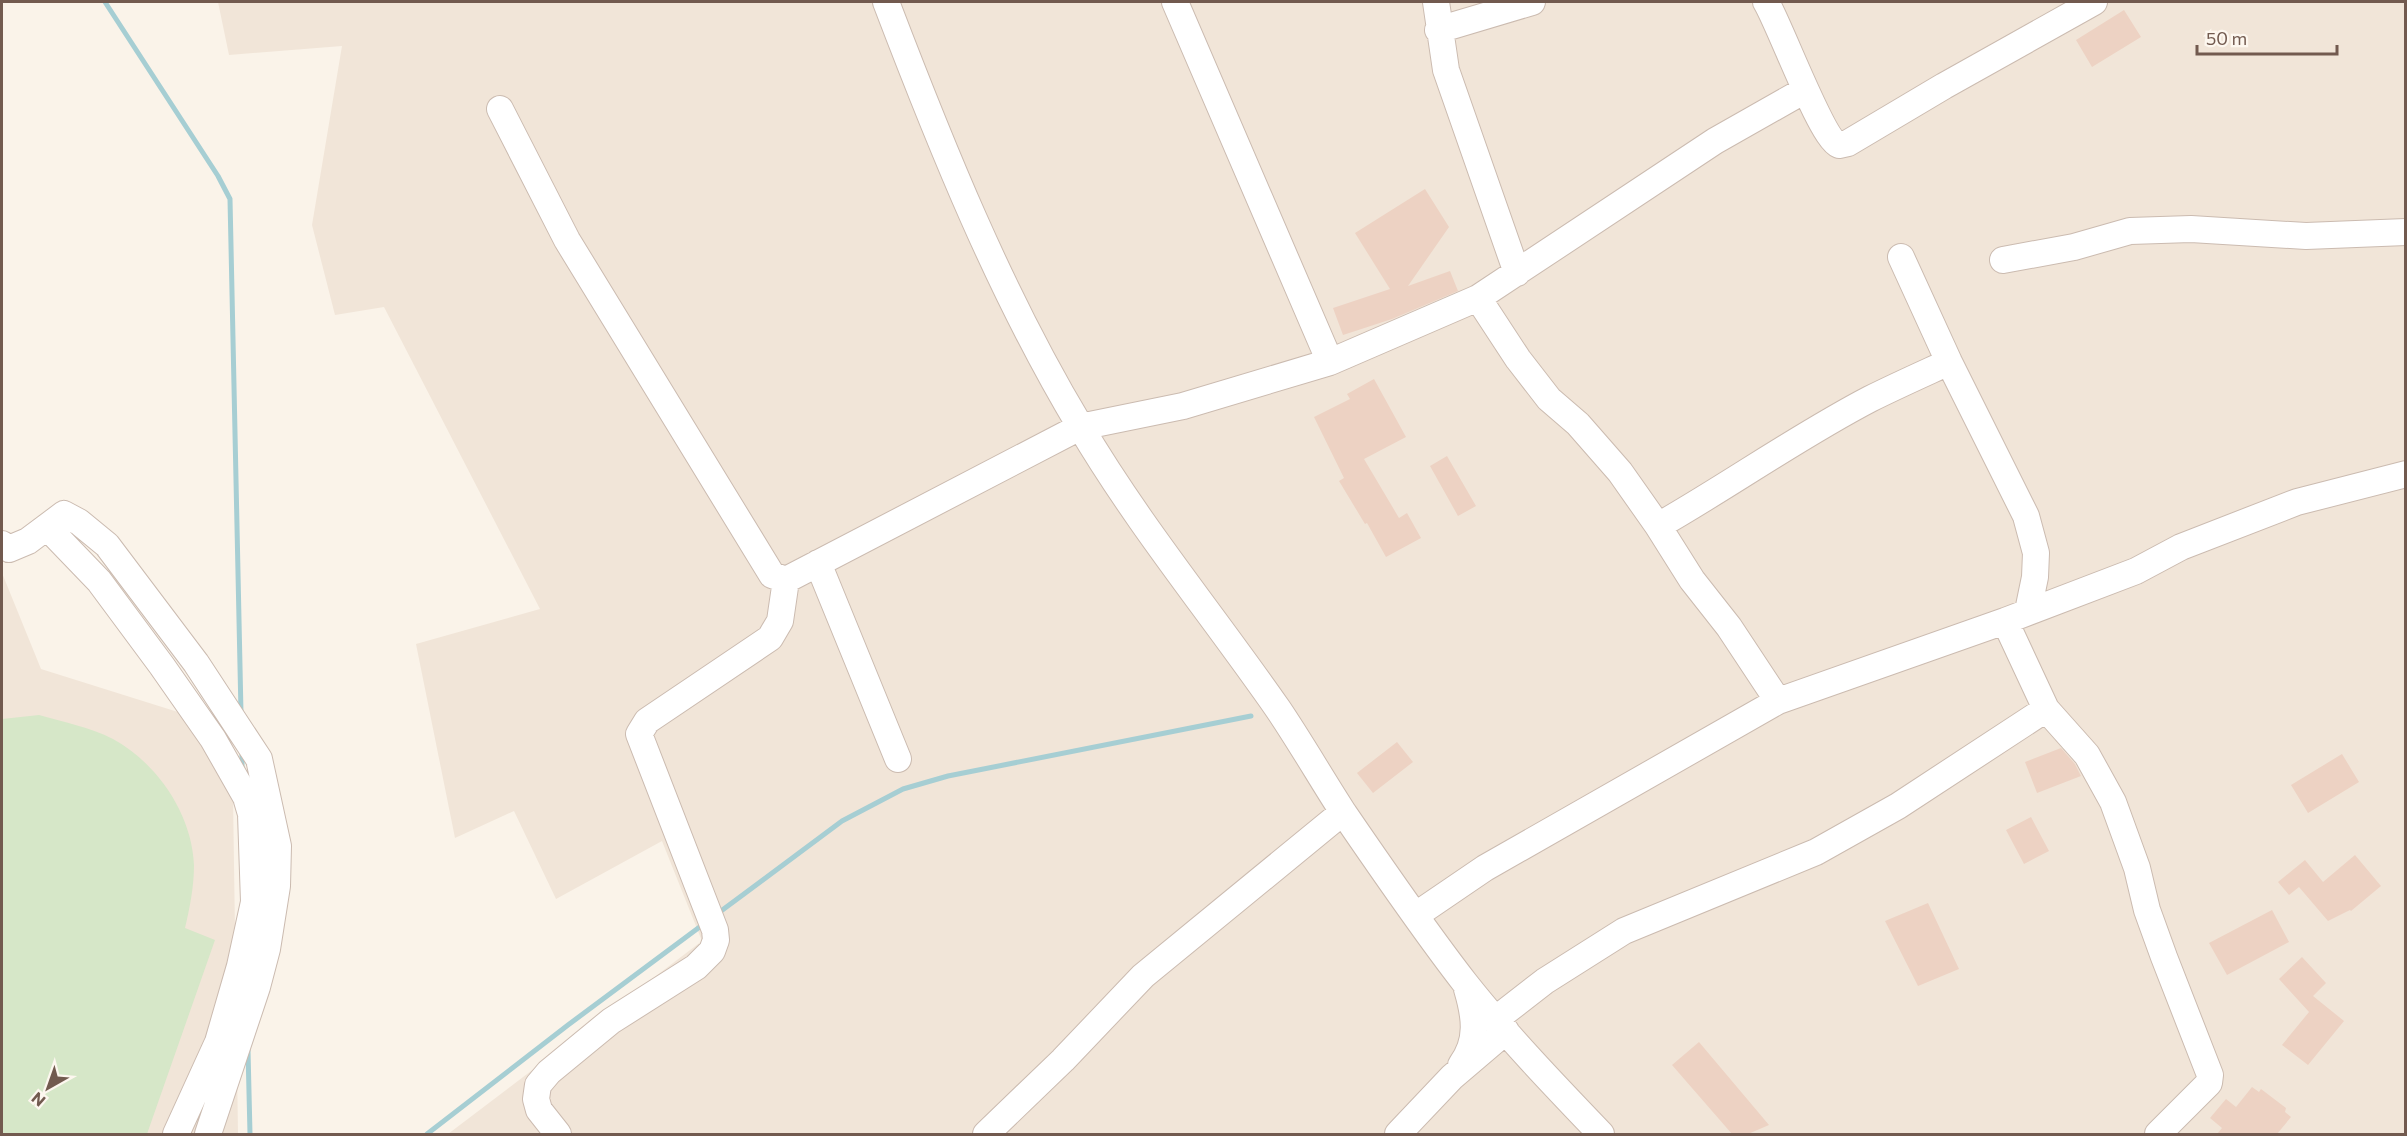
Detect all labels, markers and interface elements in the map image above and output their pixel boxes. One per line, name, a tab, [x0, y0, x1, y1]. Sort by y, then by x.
scale bar	[2197, 18, 2336, 56]
text: 50 m	[2206, 27, 2247, 49]
north arrow	[18, 1058, 78, 1118]
text: N	[27, 1089, 49, 1111]

